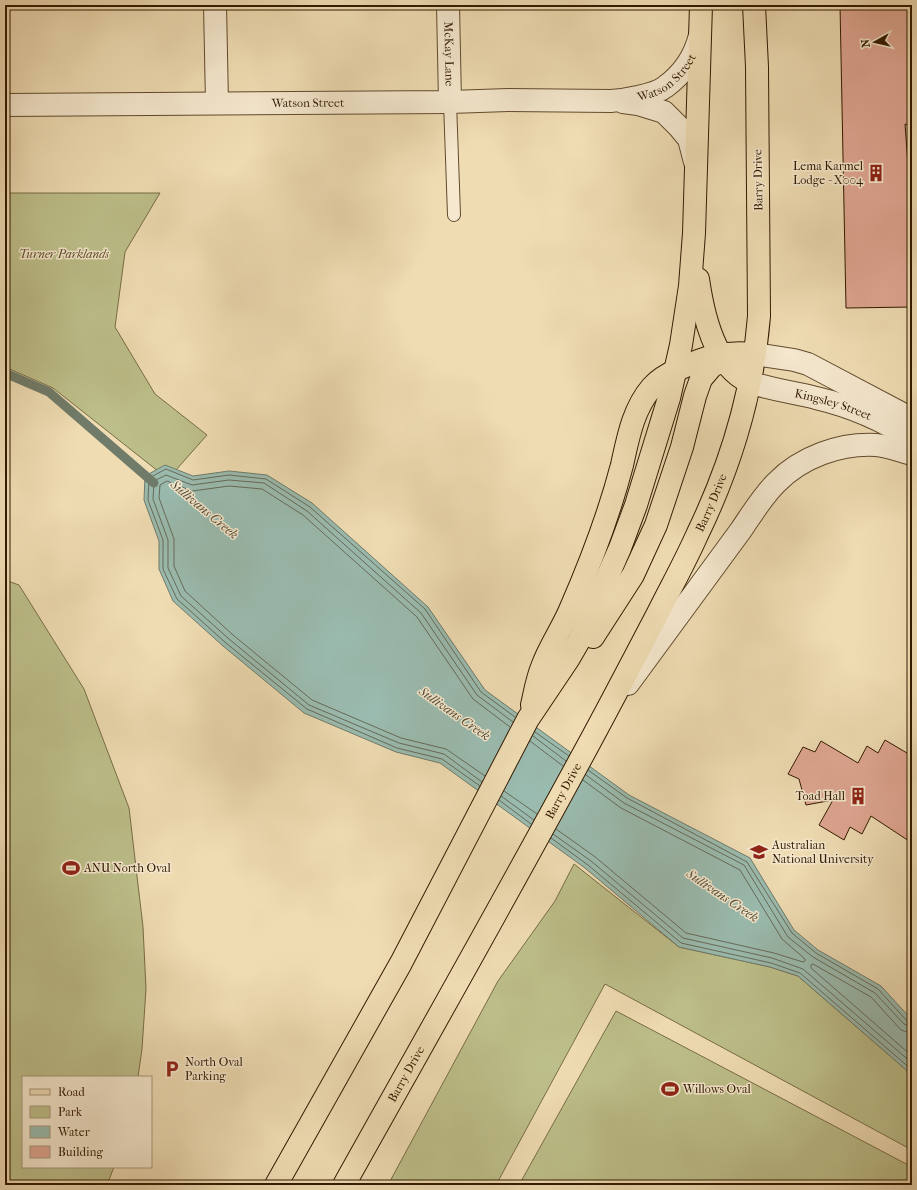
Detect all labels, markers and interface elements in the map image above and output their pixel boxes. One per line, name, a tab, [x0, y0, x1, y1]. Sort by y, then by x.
street label: McKay Lane	[441, 21, 457, 87]
north arrow	[855, 22, 895, 62]
text: N	[858, 38, 873, 48]
street label: Watson Street	[635, 51, 699, 104]
street label: Watson Street	[271, 96, 345, 110]
street label: Barry Drive	[750, 149, 766, 211]
place label: Lema Karmel Lodge - X004	[793, 159, 864, 187]
building icon: Lema Karmel Lodge - X004	[866, 163, 886, 183]
park label: Turner Parklands	[19, 247, 109, 261]
street label: Kingsley Street	[793, 386, 874, 423]
street label: Barry Drive	[693, 472, 730, 534]
water label: Sullivans Creek	[167, 476, 242, 542]
water label: Sullivans Creek	[415, 683, 493, 744]
street label: Barry Drive	[542, 760, 584, 821]
building icon: Toad Hall	[848, 786, 868, 806]
place label: Toad Hall	[796, 789, 846, 803]
place label: Australian National University	[771, 838, 874, 866]
school or university icon: Australian National University	[749, 842, 769, 862]
sports icon: ANU North Oval	[61, 858, 81, 878]
place label: ANU North Oval	[83, 861, 171, 875]
water label: Sullivans Creek	[683, 865, 762, 925]
street label: Barry Drive	[385, 1044, 427, 1104]
place label: North Oval Parking	[185, 1055, 244, 1083]
parking icon: North Oval Parking	[162, 1059, 182, 1079]
legend	[22, 1076, 152, 1168]
sports icon: Willows Oval	[660, 1079, 680, 1099]
place label: Willows Oval	[682, 1082, 752, 1096]
text: Road	[58, 1085, 85, 1099]
text: Park	[58, 1105, 83, 1119]
text: Water	[57, 1125, 91, 1139]
text: Building	[58, 1145, 103, 1159]

